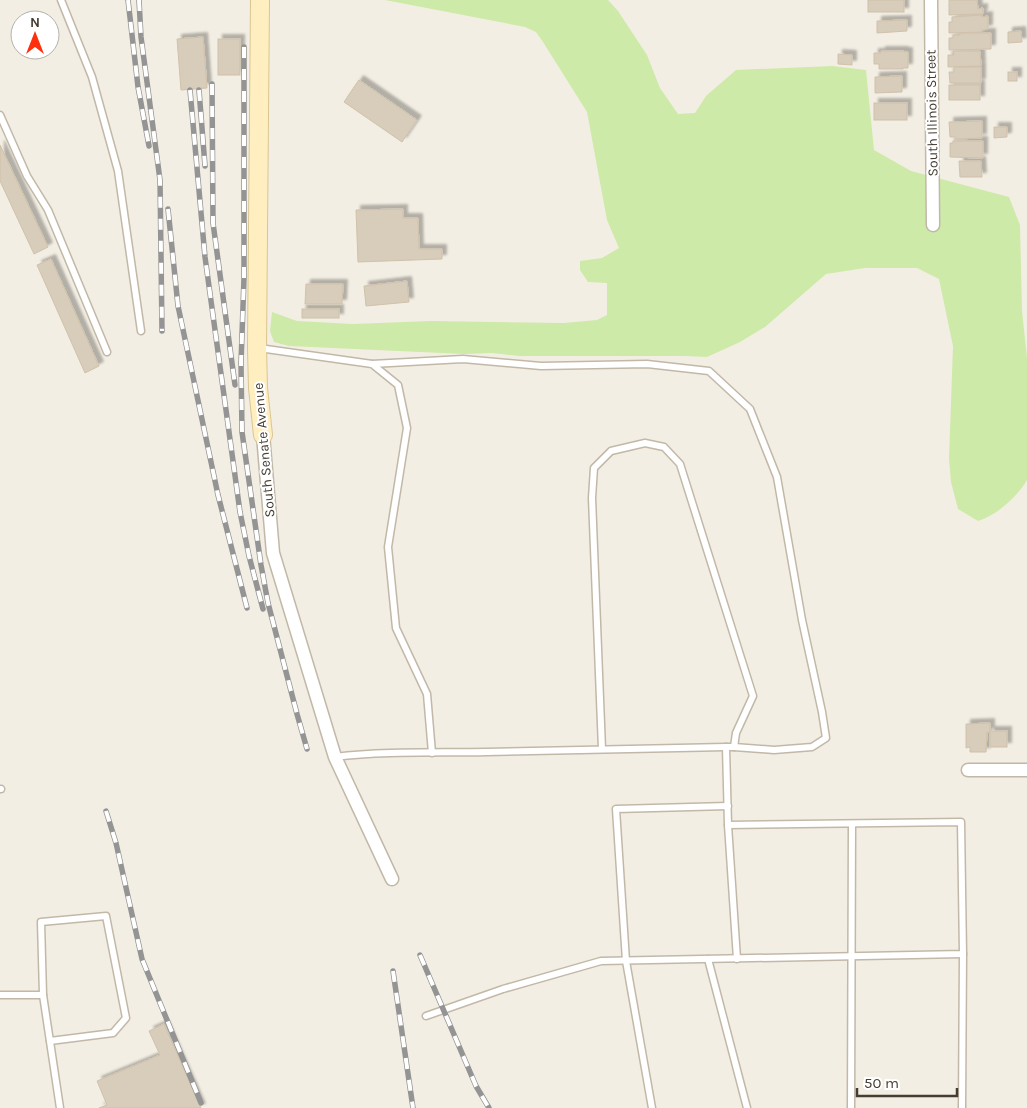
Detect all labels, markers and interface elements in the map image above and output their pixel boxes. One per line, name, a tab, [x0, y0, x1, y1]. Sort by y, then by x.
north arrow	[10, 10, 60, 60]
text: N	[30, 14, 40, 31]
street label: South Illinois Street	[922, 49, 942, 177]
street label: South Senate Avenue	[250, 382, 278, 518]
scale bar	[857, 1066, 957, 1098]
text: 50 m	[864, 1074, 899, 1092]

